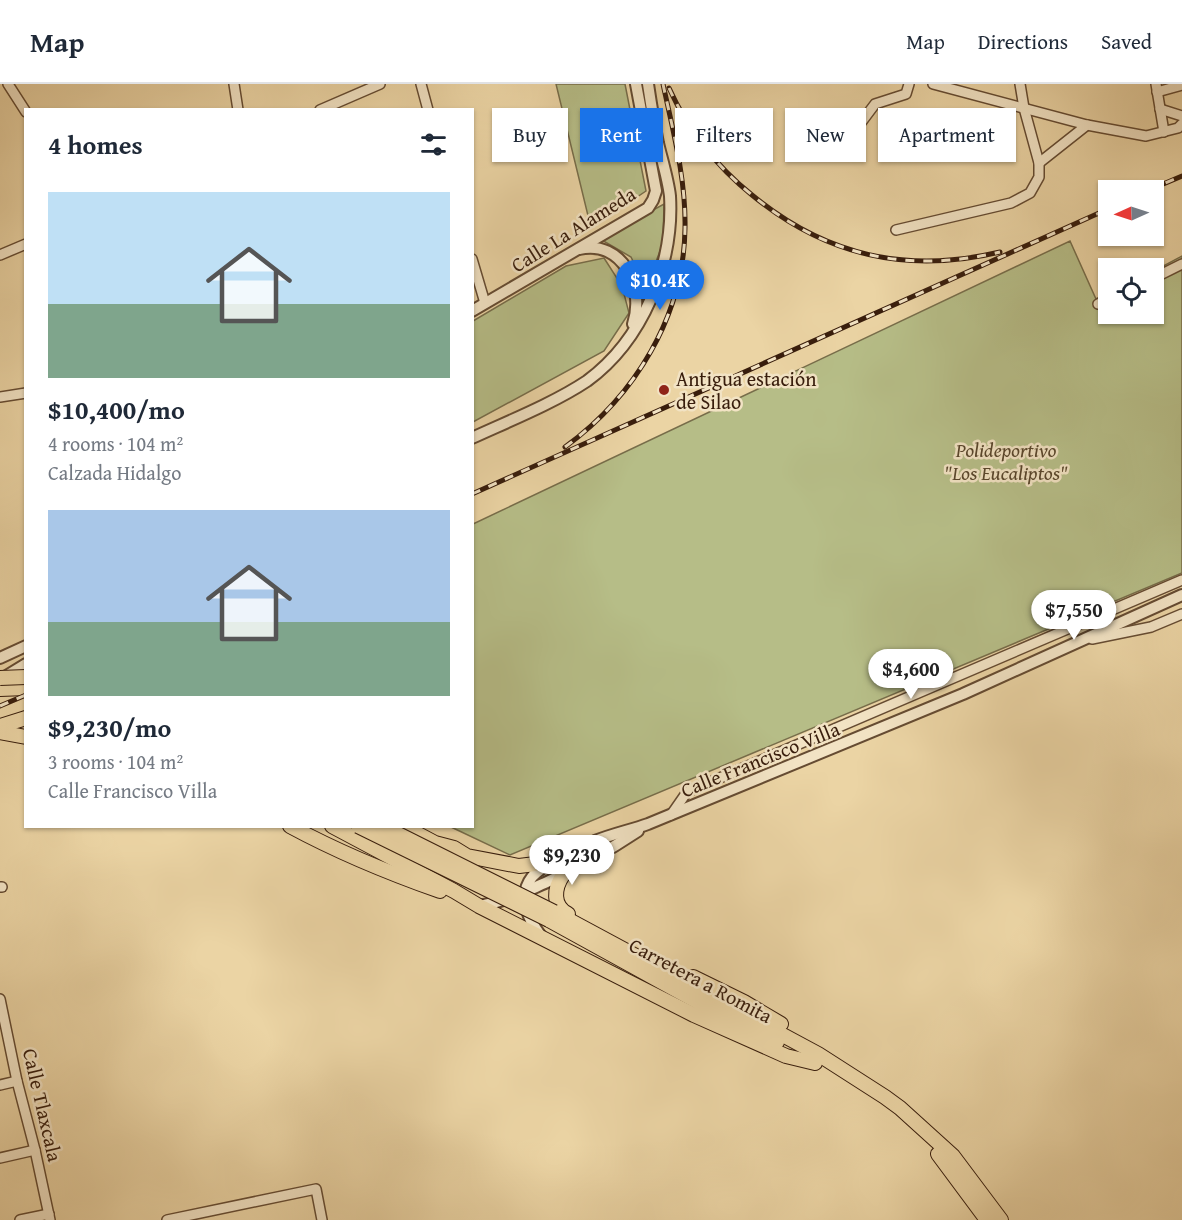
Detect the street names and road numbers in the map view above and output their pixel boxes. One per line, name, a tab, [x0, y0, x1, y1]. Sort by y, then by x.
street label: Calle La Alameda	[505, 179, 641, 279]
street label: Calle Francisco Villa	[676, 714, 844, 804]
street label: Carretera a Romita	[624, 930, 778, 1030]
street label: Calle Tlaxcala	[16, 1046, 70, 1165]

